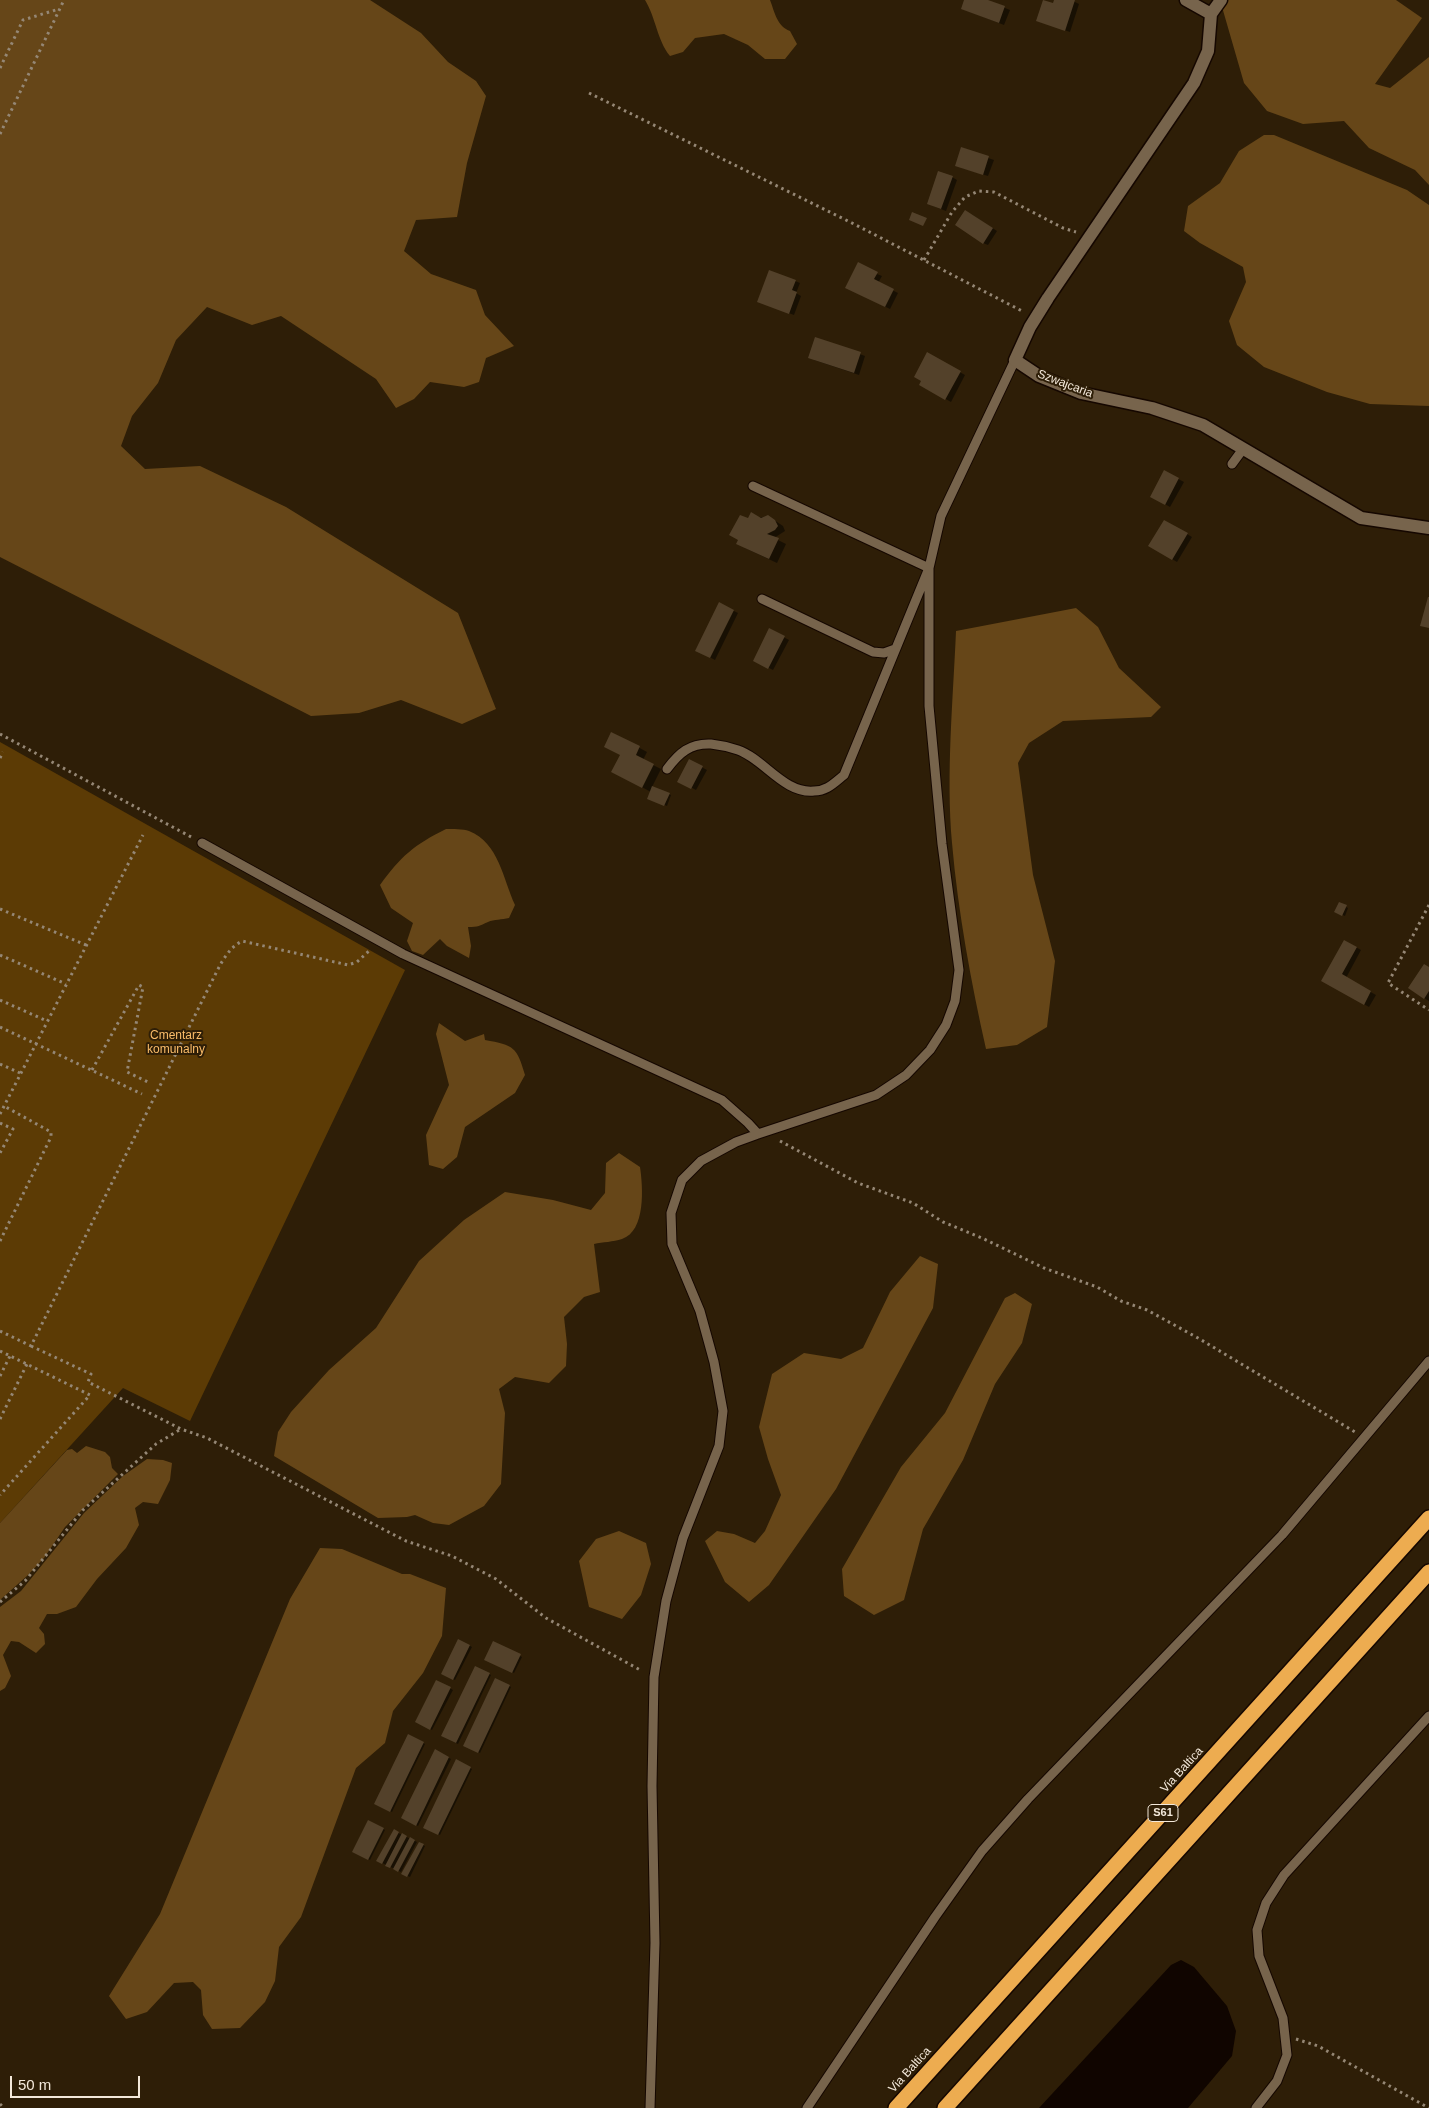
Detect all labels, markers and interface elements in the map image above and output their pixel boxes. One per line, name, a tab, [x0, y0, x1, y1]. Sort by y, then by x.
street label: Szwajcaria	[1035, 367, 1095, 401]
park label: Cmentarz komunalny	[147, 1029, 205, 1057]
street label: Via Baltica	[1158, 1744, 1206, 1796]
road number: S61	[1148, 1805, 1178, 1822]
street label: Via Baltica	[886, 2044, 934, 2096]
scale bar	[12, 2066, 142, 2098]
text: 50 m	[18, 2076, 51, 2093]

